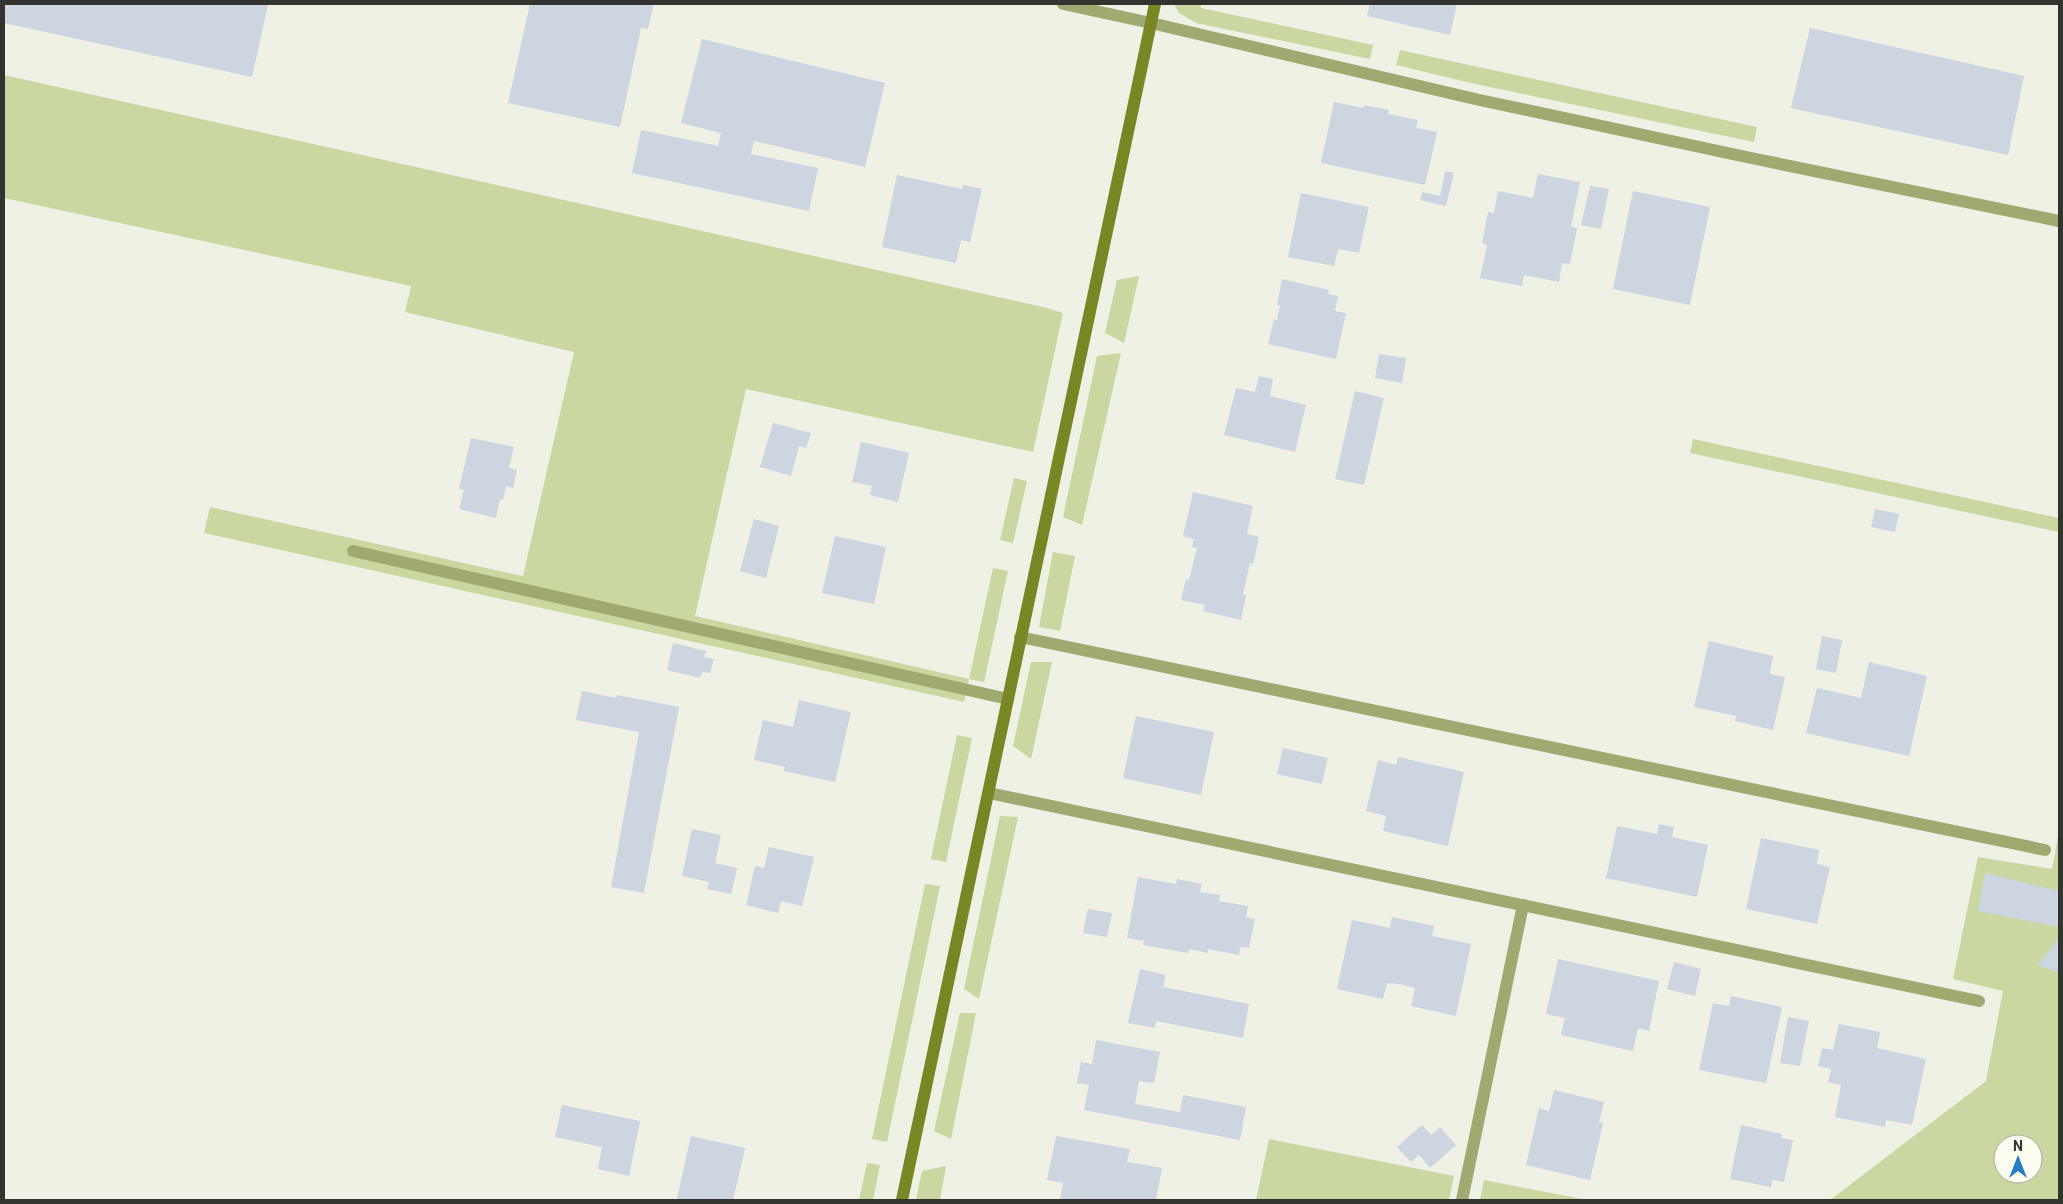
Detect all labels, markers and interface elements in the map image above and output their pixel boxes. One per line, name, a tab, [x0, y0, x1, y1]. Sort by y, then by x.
north arrow	[1993, 1134, 2043, 1184]
text: N	[2013, 1138, 2023, 1154]

